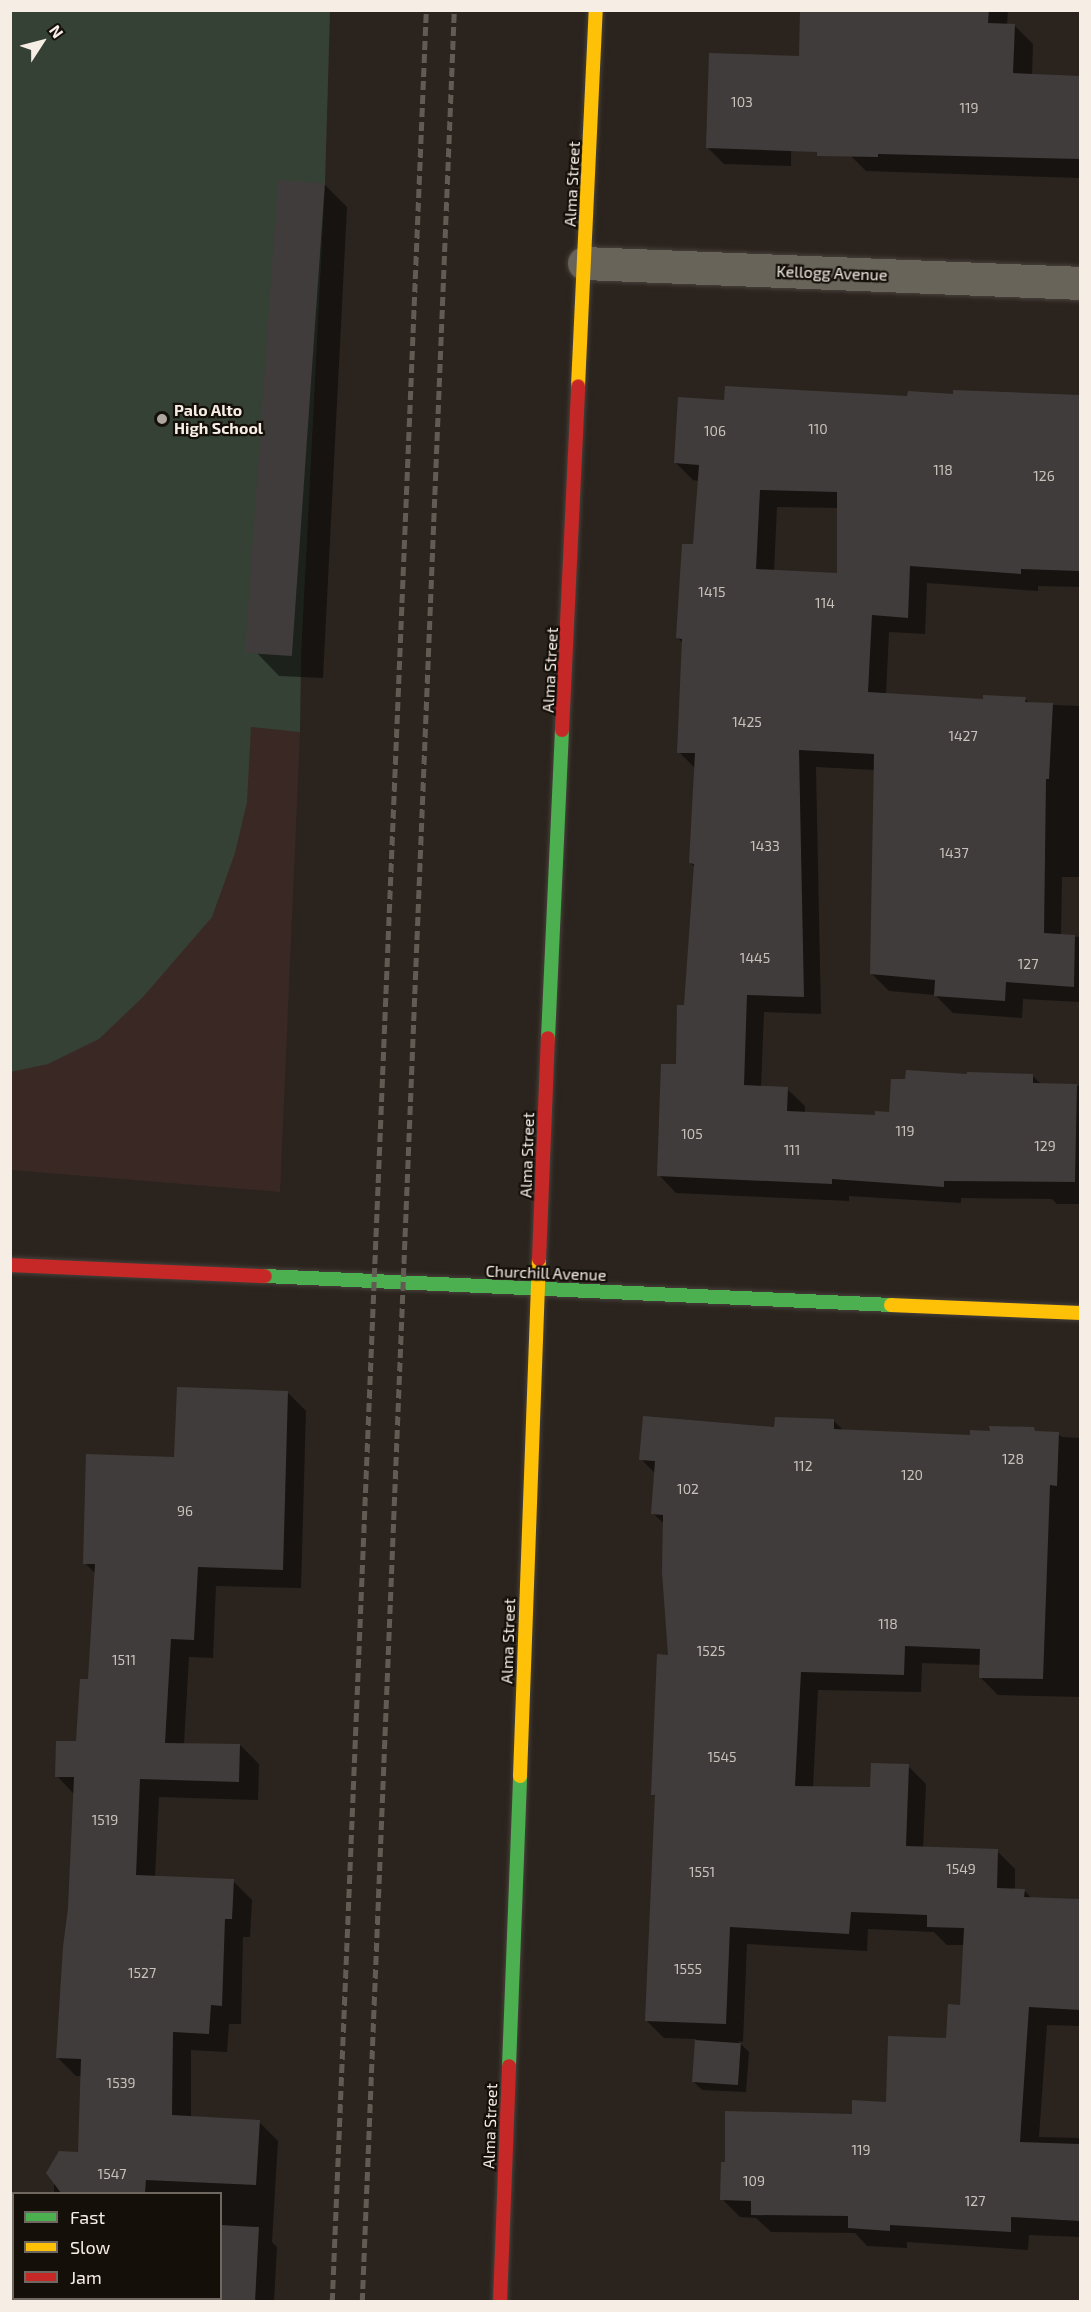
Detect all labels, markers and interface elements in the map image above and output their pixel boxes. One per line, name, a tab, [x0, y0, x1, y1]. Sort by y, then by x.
north arrow	[12, 12, 72, 72]
text: N	[46, 21, 68, 41]
house number: 103	[731, 94, 753, 110]
house number: 119	[959, 100, 979, 116]
street label: Alma Street	[560, 141, 584, 227]
street label: Kellogg Avenue	[776, 261, 888, 285]
place label: Palo Alto High School	[174, 400, 263, 438]
marker: Palo Alto High School	[155, 412, 169, 426]
house number: 110	[808, 421, 828, 437]
house number: 106	[704, 423, 726, 439]
house number: 118	[933, 462, 953, 478]
house number: 126	[1033, 468, 1055, 484]
house number: 1415	[698, 584, 726, 600]
house number: 114	[815, 595, 835, 611]
street label: Alma Street	[538, 627, 562, 713]
house number: 1425	[732, 714, 762, 730]
house number: 1427	[948, 728, 978, 744]
house number: 1433	[750, 838, 780, 854]
house number: 1437	[939, 845, 969, 861]
house number: 1445	[740, 950, 770, 966]
house number: 127	[1018, 956, 1038, 972]
street label: Alma Street	[516, 1112, 538, 1198]
house number: 119	[895, 1123, 915, 1139]
house number: 105	[681, 1126, 703, 1142]
house number: 129	[1034, 1138, 1056, 1154]
house number: 111	[784, 1142, 800, 1158]
street label: Churchill Avenue	[485, 1261, 607, 1285]
house number: 128	[1002, 1451, 1024, 1467]
house number: 112	[793, 1458, 813, 1474]
house number: 120	[901, 1467, 923, 1483]
house number: 102	[677, 1481, 699, 1497]
house number: 96	[177, 1503, 193, 1519]
street label: Alma Street	[497, 1598, 519, 1684]
house number: 118	[878, 1616, 898, 1632]
house number: 1525	[697, 1643, 725, 1659]
house number: 1511	[112, 1652, 136, 1668]
house number: 1545	[707, 1749, 737, 1765]
house number: 1519	[92, 1812, 118, 1828]
house number: 1549	[946, 1861, 976, 1877]
house number: 1551	[689, 1864, 715, 1880]
house number: 1555	[674, 1961, 702, 1977]
house number: 1527	[128, 1965, 156, 1981]
house number: 1539	[107, 2075, 135, 2091]
street label: Alma Street	[479, 2083, 501, 2169]
house number: 119	[851, 2142, 871, 2158]
house number: 1547	[98, 2166, 126, 2182]
house number: 109	[743, 2173, 765, 2189]
legend	[12, 2192, 222, 2300]
house number: 127	[965, 2193, 985, 2209]
text: Fast	[70, 2206, 105, 2228]
text: Slow	[70, 2236, 110, 2258]
text: Jam	[70, 2266, 102, 2288]

